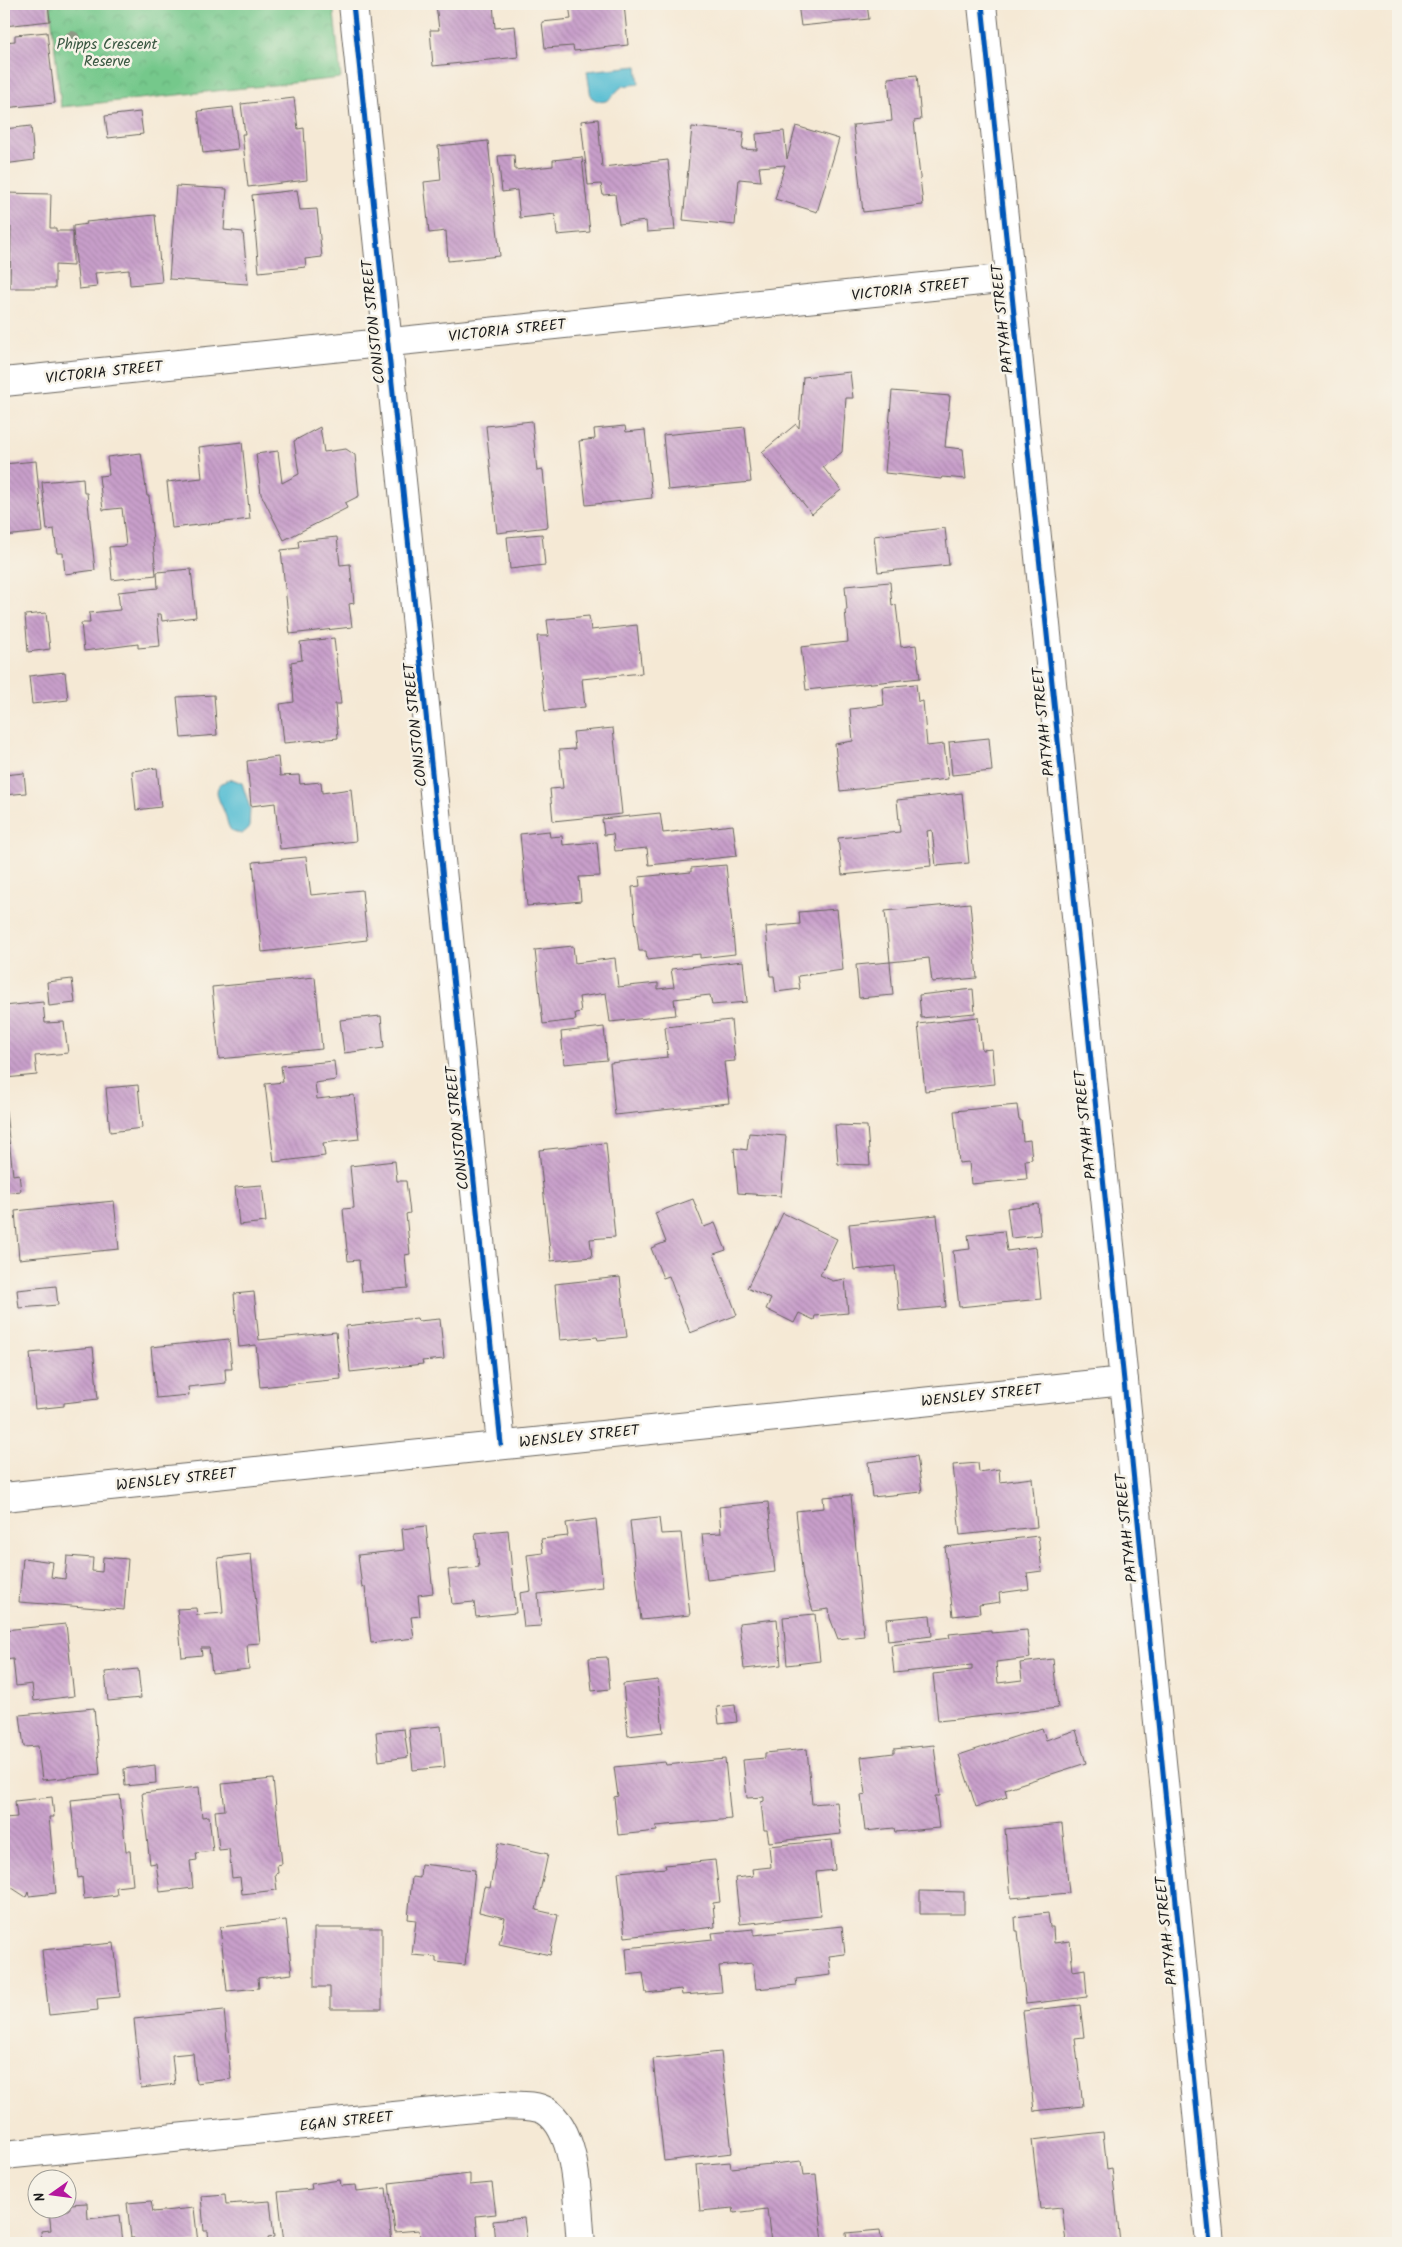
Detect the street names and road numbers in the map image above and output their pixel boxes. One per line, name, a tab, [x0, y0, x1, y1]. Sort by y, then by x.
street label: CONISTON STREET	[355, 257, 392, 385]
street label: PATYAH STREET	[985, 261, 1021, 375]
street label: VICTORIA STREET	[850, 272, 972, 308]
street label: VICTORIA STREET	[447, 313, 569, 349]
street label: VICTORIA STREET	[44, 355, 166, 391]
street label: CONISTON STREET	[397, 660, 434, 788]
street label: PATYAH STREET	[1026, 664, 1062, 778]
street label: CONISTON STREET	[439, 1063, 476, 1191]
street label: PATYAH STREET	[1068, 1067, 1104, 1181]
street label: WENSLEY STREET	[920, 1378, 1044, 1414]
street label: WENSLEY STREET	[518, 1419, 642, 1455]
street label: WENSLEY STREET	[115, 1462, 239, 1498]
street label: PATYAH STREET	[1109, 1470, 1145, 1584]
street label: PATYAH STREET	[1149, 1873, 1185, 1987]
street label: EGAN STREET	[298, 2105, 396, 2139]

